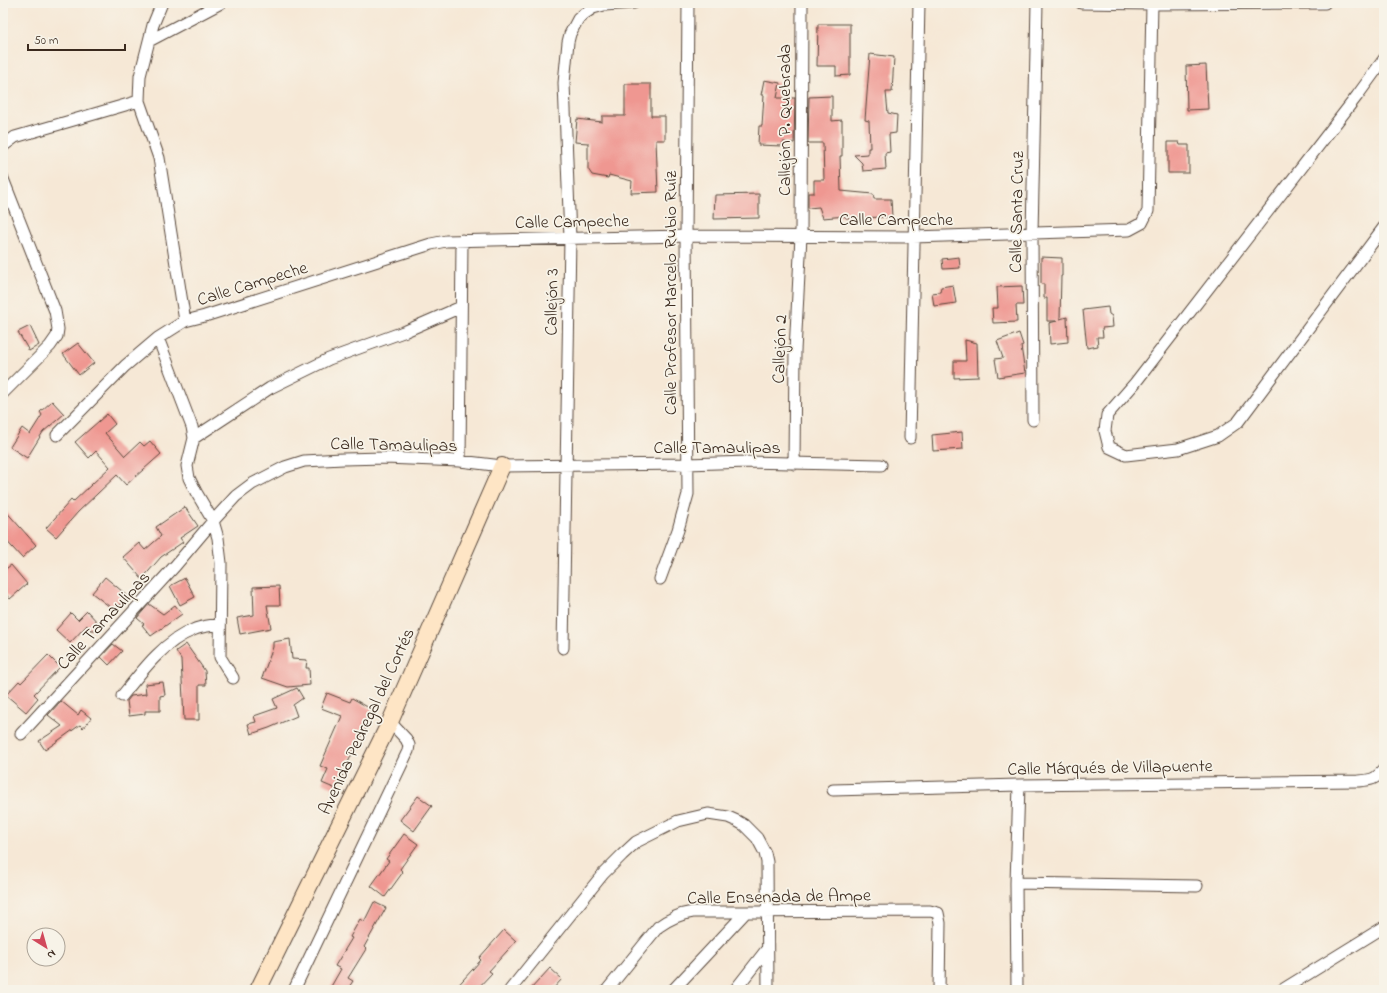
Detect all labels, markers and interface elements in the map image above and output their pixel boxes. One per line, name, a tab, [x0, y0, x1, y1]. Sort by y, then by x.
scale bar	[28, 26, 125, 52]
text: 50 m	[34, 32, 58, 50]
street label: Callejón P. Quebrada	[773, 44, 799, 196]
street label: Calle Santa Cruz	[1004, 150, 1032, 273]
street label: Calle Profesor Marcelo Rubio Ruíz	[659, 170, 685, 415]
street label: Calle Campeche	[839, 208, 954, 234]
street label: Calle Campeche	[515, 209, 630, 237]
street label: Calle Campeche	[194, 256, 312, 314]
street label: Callejón 3	[539, 268, 567, 336]
street label: Callejón 2	[767, 314, 795, 384]
street label: Calle Tamaulipas	[330, 432, 458, 460]
street label: Calle Tamaulipas	[653, 436, 781, 462]
street label: Calle Tamaulipas	[52, 566, 157, 677]
street label: Avenida Pedregal del Cortés	[313, 624, 423, 820]
street label: Calle Márqués de Villapuente	[1007, 754, 1214, 784]
street label: Calle Ensenada de Ampe	[687, 883, 872, 913]
north arrow	[26, 927, 66, 967]
text: N	[44, 946, 59, 963]

